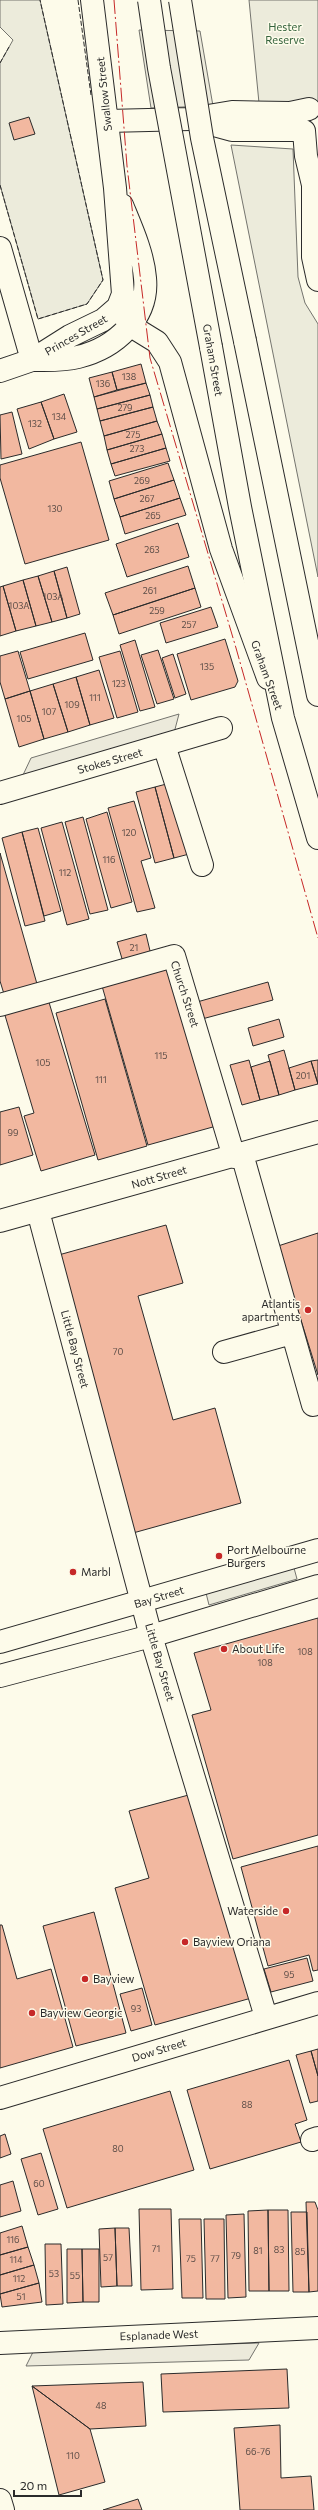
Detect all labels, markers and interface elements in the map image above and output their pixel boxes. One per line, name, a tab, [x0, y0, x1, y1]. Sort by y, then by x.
park label: Hester Reserve	[265, 20, 305, 46]
street label: Swallow Street	[93, 56, 114, 132]
street label: Princes Street	[42, 311, 110, 358]
street label: Graham Street	[201, 323, 226, 397]
house number: 138	[122, 371, 136, 382]
house number: 136	[96, 378, 110, 389]
house number: 279	[117, 402, 133, 413]
house number: 134	[52, 411, 67, 422]
house number: 132	[28, 418, 42, 429]
house number: 275	[126, 429, 140, 440]
house number: 273	[130, 443, 144, 454]
house number: 269	[134, 475, 150, 486]
house number: 267	[139, 493, 155, 504]
house number: 130	[48, 503, 63, 514]
house number: 265	[145, 510, 161, 521]
house number: 263	[144, 544, 160, 555]
house number: 261	[143, 585, 157, 596]
house number: 103A	[43, 591, 63, 602]
house number: 103A	[9, 600, 29, 611]
house number: 259	[149, 605, 165, 616]
house number: 257	[182, 619, 197, 630]
street label: Graham Street	[249, 638, 286, 712]
house number: 135	[200, 661, 214, 672]
house number: 123	[112, 678, 126, 689]
house number: 111	[89, 692, 101, 703]
house number: 109	[64, 699, 80, 710]
house number: 107	[42, 706, 56, 717]
house number: 105	[17, 713, 31, 724]
street label: Stokes Street	[76, 745, 144, 776]
house number: 120	[122, 827, 136, 838]
house number: 116	[102, 854, 116, 865]
house number: 112	[59, 867, 71, 878]
house number: 21	[130, 942, 138, 953]
street label: Church Street	[169, 959, 202, 1029]
house number: 115	[155, 1050, 167, 1061]
house number: 105	[36, 1057, 50, 1068]
house number: 201	[296, 1070, 310, 1081]
house number: 111	[95, 1074, 107, 1085]
house number: 99	[8, 1127, 18, 1138]
street label: Nott Street	[130, 1162, 189, 1191]
place label: Atlantis apartments	[242, 1297, 300, 1323]
marker: Atlantis apartments	[303, 1305, 313, 1315]
street label: Little Bay Street	[59, 1308, 92, 1390]
house number: 70	[113, 1346, 123, 1357]
place label: Port Melbourne Burgers	[227, 1543, 306, 1569]
marker: Port Melbourne Burgers	[214, 1551, 224, 1561]
place label: Marbl	[81, 1565, 111, 1578]
marker: Marbl	[68, 1567, 78, 1577]
street label: Bay Street	[132, 1583, 186, 1610]
street label: Little Bay Street	[143, 1621, 178, 1703]
place label: About Life	[232, 1642, 285, 1655]
marker: About Life	[219, 1644, 229, 1654]
house number: 108	[297, 1646, 313, 1657]
house number: 108	[257, 1657, 273, 1668]
place label: Waterside	[227, 1904, 278, 1917]
marker: Waterside	[281, 1906, 291, 1916]
place label: Bayview Oriana	[193, 1935, 270, 1948]
marker: Bayview Oriana	[180, 1937, 190, 1947]
house number: 95	[284, 1969, 294, 1980]
place label: Bayview	[93, 1972, 135, 1985]
marker: Bayview	[80, 1974, 90, 1984]
house number: 93	[131, 2003, 141, 2014]
place label: Bayview Georgic	[40, 2006, 123, 2019]
marker: Bayview Georgic	[27, 2008, 37, 2018]
street label: Dow Street	[130, 2035, 188, 2064]
house number: 88	[242, 2099, 252, 2110]
house number: 80	[112, 2143, 124, 2154]
house number: 60	[33, 2178, 45, 2189]
house number: 116	[6, 2234, 20, 2245]
house number: 71	[152, 2243, 160, 2254]
house number: 83	[274, 2244, 284, 2255]
house number: 81	[253, 2245, 263, 2256]
house number: 85	[295, 2246, 305, 2257]
house number: 79	[231, 2250, 241, 2261]
house number: 57	[103, 2252, 113, 2263]
house number: 75	[186, 2253, 196, 2264]
house number: 77	[210, 2253, 220, 2264]
house number: 114	[9, 2254, 23, 2265]
house number: 53	[49, 2268, 59, 2279]
house number: 55	[70, 2270, 80, 2281]
house number: 112	[13, 2273, 25, 2284]
house number: 51	[16, 2291, 26, 2302]
street label: Esplanade West	[119, 2327, 199, 2342]
house number: 48	[96, 2400, 106, 2411]
house number: 66-76	[246, 2446, 270, 2457]
house number: 110	[66, 2450, 80, 2461]
scale bar	[14, 2472, 81, 2498]
text: 20 m	[20, 2478, 47, 2492]

